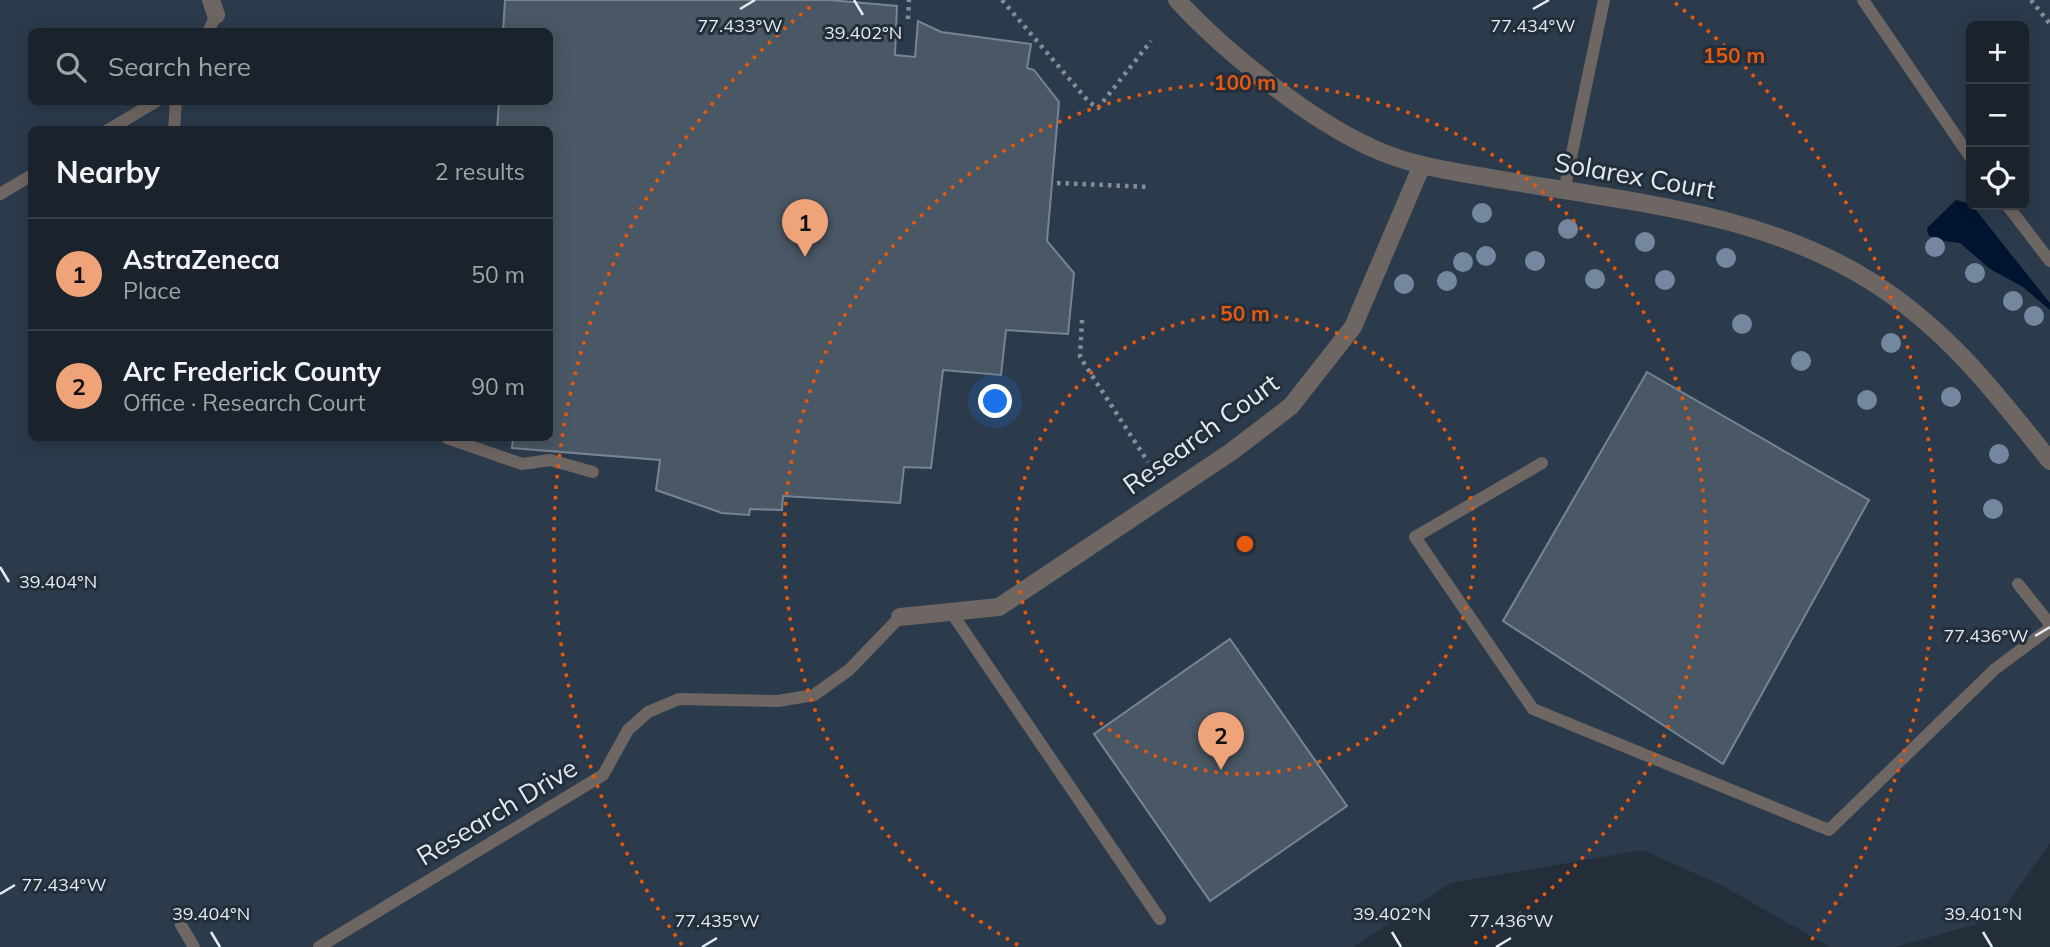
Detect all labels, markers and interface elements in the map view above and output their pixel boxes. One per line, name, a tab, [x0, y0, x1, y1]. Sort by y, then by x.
text: 77.433°W	[697, 14, 783, 37]
text: 77.434°W	[1490, 14, 1576, 37]
text: 39.402°N	[824, 21, 902, 44]
map controls	[1966, 21, 2029, 210]
button: +	[1966, 21, 2029, 84]
search box	[28, 28, 553, 105]
text: 150 m	[1703, 42, 1765, 68]
icon: search	[52, 48, 90, 86]
text: Search here	[108, 50, 251, 83]
text: 100 m	[1214, 69, 1276, 95]
button: −	[1966, 84, 2029, 147]
street label: Solarex Court	[1552, 145, 1718, 206]
button: locate	[1966, 147, 2029, 210]
text: Nearby	[56, 153, 160, 191]
text: 2 results	[435, 157, 525, 186]
pin: 1	[782, 199, 828, 257]
text: AstraZeneca	[123, 243, 280, 276]
text: 1	[72, 260, 86, 289]
text: 50 m	[471, 260, 525, 289]
text: Place	[123, 276, 181, 305]
text: 50 m	[1220, 300, 1270, 326]
text: Arc Frederick County	[123, 355, 381, 388]
street label: Research Court	[1116, 366, 1285, 501]
text: 2	[72, 372, 86, 401]
text: 90 m	[471, 372, 525, 401]
your location	[978, 384, 1012, 418]
text: Office · Research Court	[123, 388, 366, 417]
centre of rings	[1233, 532, 1257, 556]
text: 39.404°N	[19, 570, 97, 593]
text: 77.436°W	[1943, 624, 2029, 647]
pin: 2	[1198, 712, 1244, 770]
street label: Research Drive	[410, 751, 583, 872]
text: 77.434°W	[21, 873, 107, 896]
text: 39.404°N	[172, 902, 250, 925]
text: 39.402°N	[1353, 902, 1431, 925]
text: 39.401°N	[1944, 902, 2022, 925]
text: 77.435°W	[674, 909, 760, 932]
text: 77.436°W	[1468, 909, 1554, 932]

